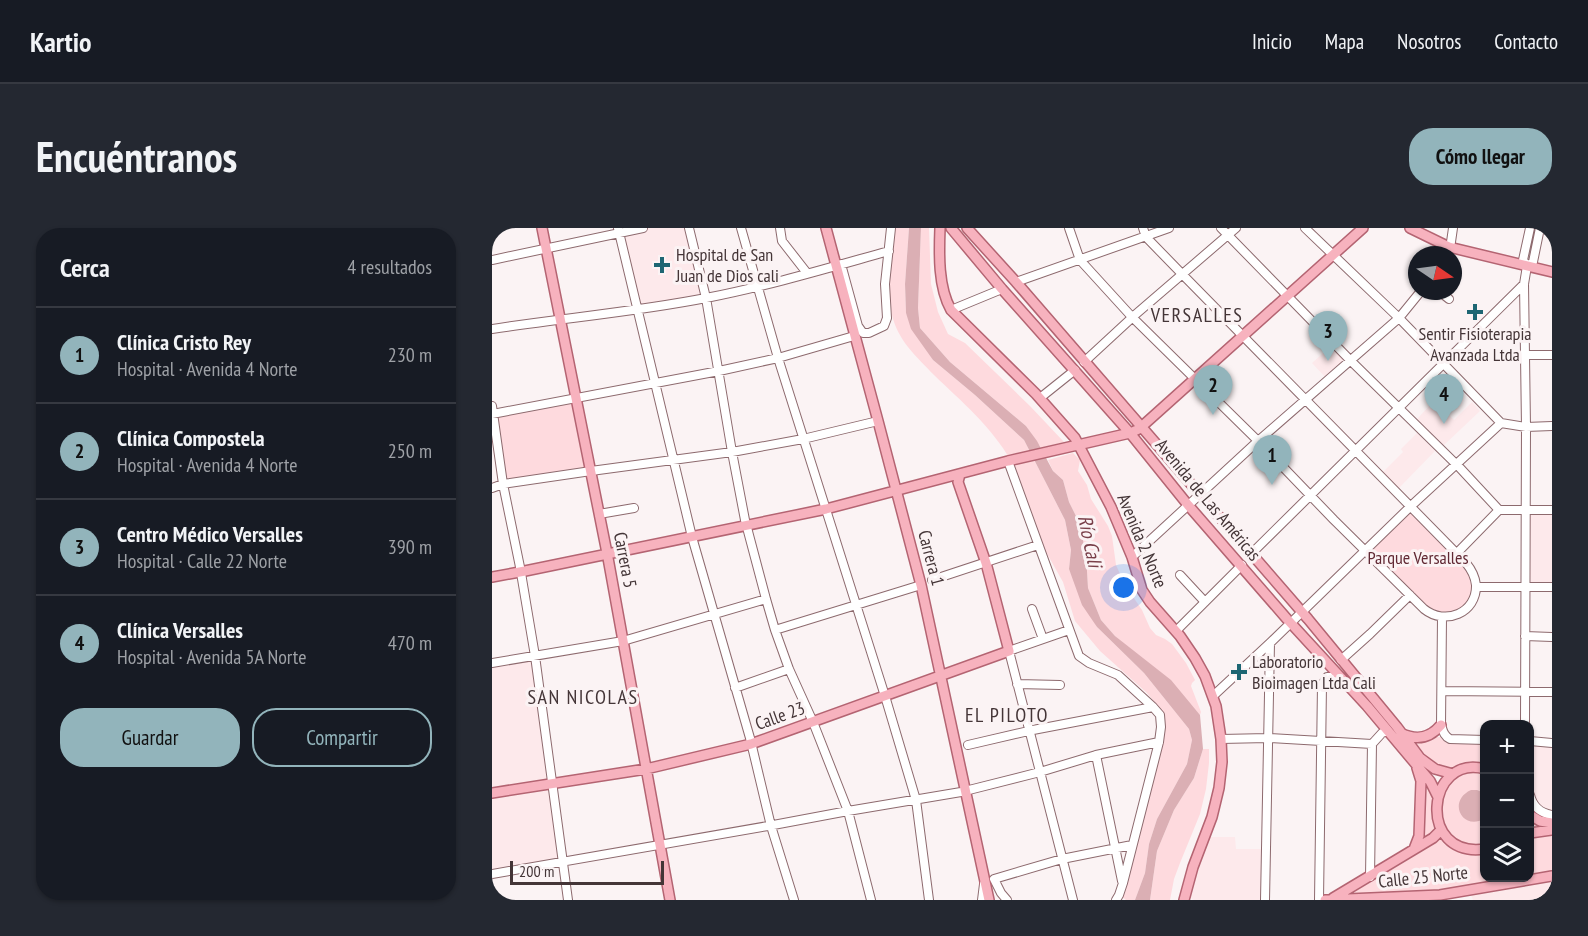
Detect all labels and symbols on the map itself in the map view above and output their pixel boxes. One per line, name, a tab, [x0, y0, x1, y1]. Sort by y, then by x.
place label: Hospital de San Juan de Dios cali	[675, 243, 779, 287]
north arrow	[1408, 246, 1462, 300]
marker: Hospital de San Juan de Dios cali	[653, 256, 671, 274]
district label: VERSALLES	[1150, 302, 1243, 328]
marker: Sentir Fisioterapia Avanzada Ltda	[1466, 303, 1484, 321]
pin: 3	[1308, 312, 1348, 361]
place label: Sentir Fisioterapia Avanzada Ltda	[1418, 322, 1532, 366]
pin: 2	[1194, 366, 1232, 415]
pin: 4	[1424, 374, 1464, 424]
street label: Avenida de Las Américas	[1151, 434, 1266, 565]
pin: 1	[1252, 436, 1292, 485]
street label: Avenida 2 Norte	[1112, 490, 1173, 591]
water label: Río Cali	[1072, 513, 1109, 572]
street label: Carrera 1	[913, 528, 950, 588]
street label: Carrera 5	[609, 530, 642, 590]
park label: Parque Versalles	[1367, 546, 1469, 569]
your location	[1109, 573, 1138, 602]
place label: Laboratorio Bioimagen Ltda Cali	[1252, 650, 1376, 694]
marker: Laboratorio Bioimagen Ltda Cali	[1230, 663, 1248, 681]
district label: SAN NICOLAS	[527, 684, 639, 710]
street label: Calle 23	[752, 696, 808, 735]
district label: EL PILOTO	[965, 702, 1049, 728]
scale bar	[510, 858, 664, 886]
street label: Calle 25 Norte	[1377, 860, 1469, 893]

